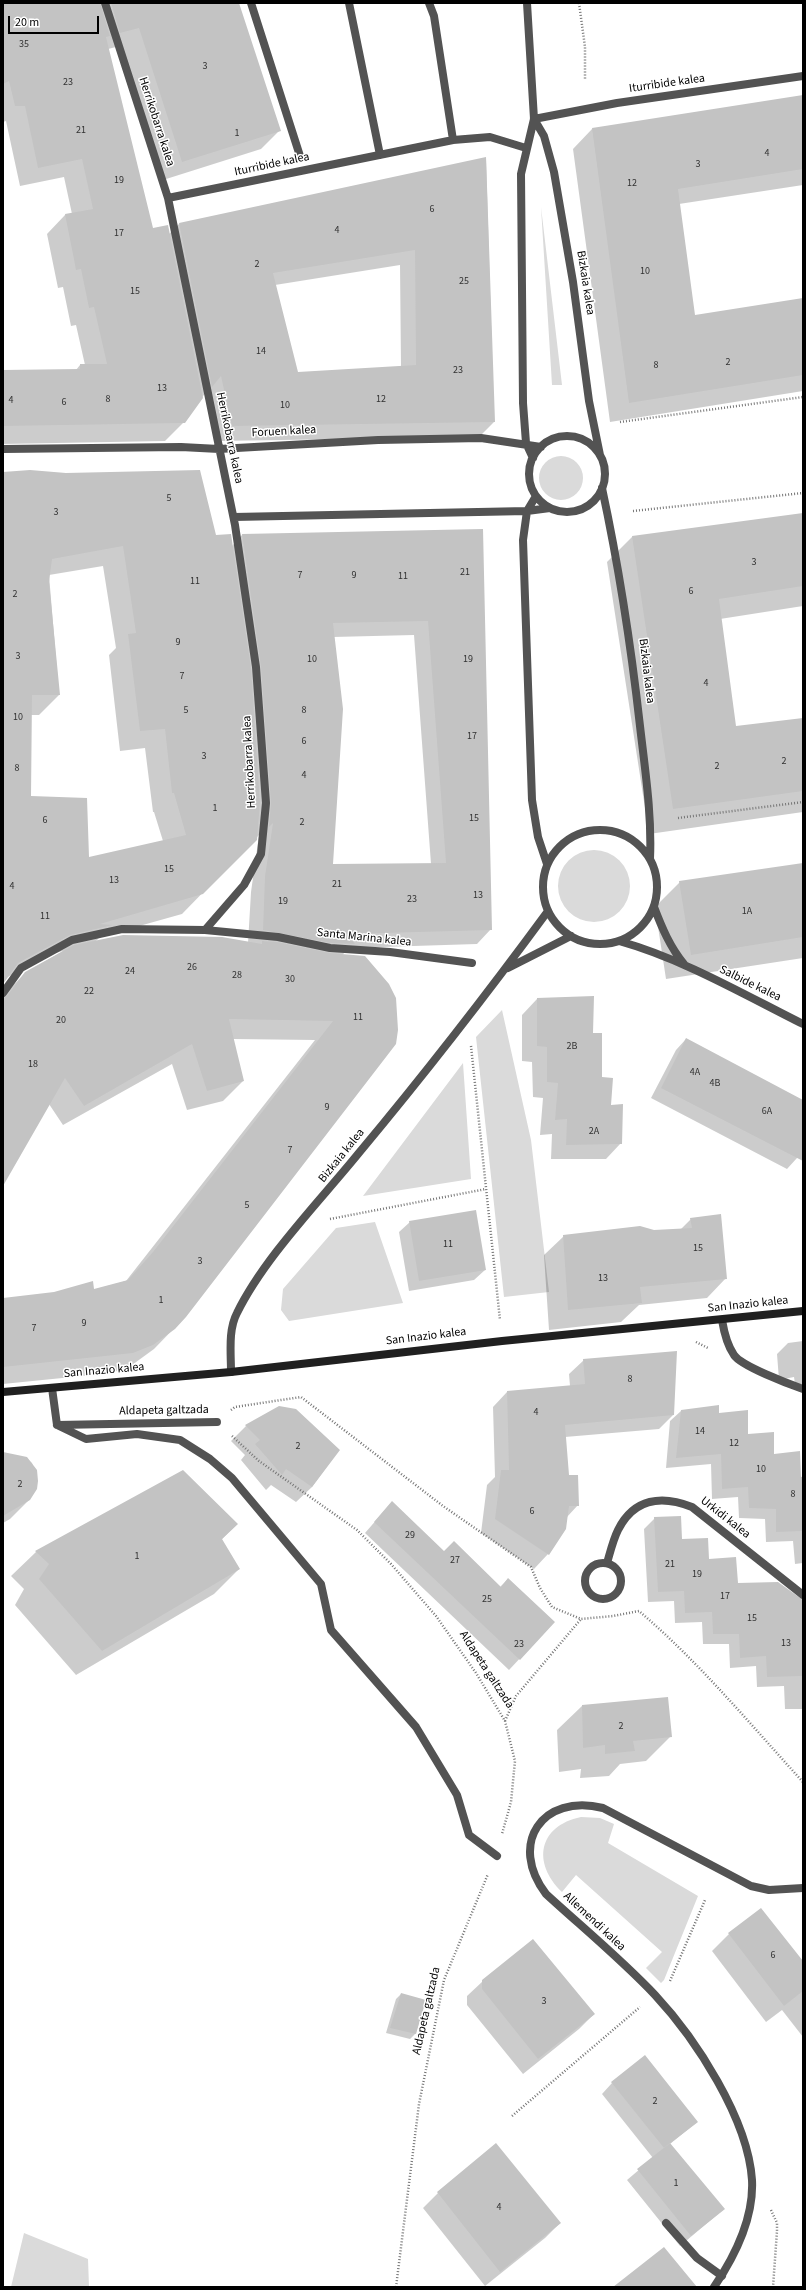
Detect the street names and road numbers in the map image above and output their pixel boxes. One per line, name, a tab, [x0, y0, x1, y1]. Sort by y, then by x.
street label: Iturribide kalea	[628, 72, 706, 96]
street label: Herrikobarra kalea	[135, 76, 177, 168]
street label: Iturribide kalea	[233, 150, 311, 180]
street label: Bizkaia kalea	[573, 250, 597, 316]
street label: Herrikobarra kalea	[212, 391, 246, 485]
street label: Foruen kalea	[251, 423, 317, 441]
street label: Bizkaia kalea	[635, 638, 657, 704]
street label: Herrikobarra kalea	[240, 715, 260, 809]
street label: Santa Marina kalea	[316, 926, 412, 950]
street label: Salbide kalea	[717, 963, 783, 1005]
street label: Bizkaia kalea	[316, 1126, 368, 1186]
street label: San Inazio kalea	[707, 1294, 789, 1316]
street label: San Inazio kalea	[385, 1325, 467, 1349]
street label: San Inazio kalea	[63, 1360, 145, 1382]
street label: Aldapeta galtzada	[119, 1403, 209, 1419]
street label: Urkidi kalea	[697, 1494, 753, 1542]
street label: Aldapeta galtzada	[456, 1628, 516, 1712]
street label: Allemendi kalea	[560, 1890, 628, 1954]
street label: Aldapeta galtzada	[410, 1966, 444, 2056]

